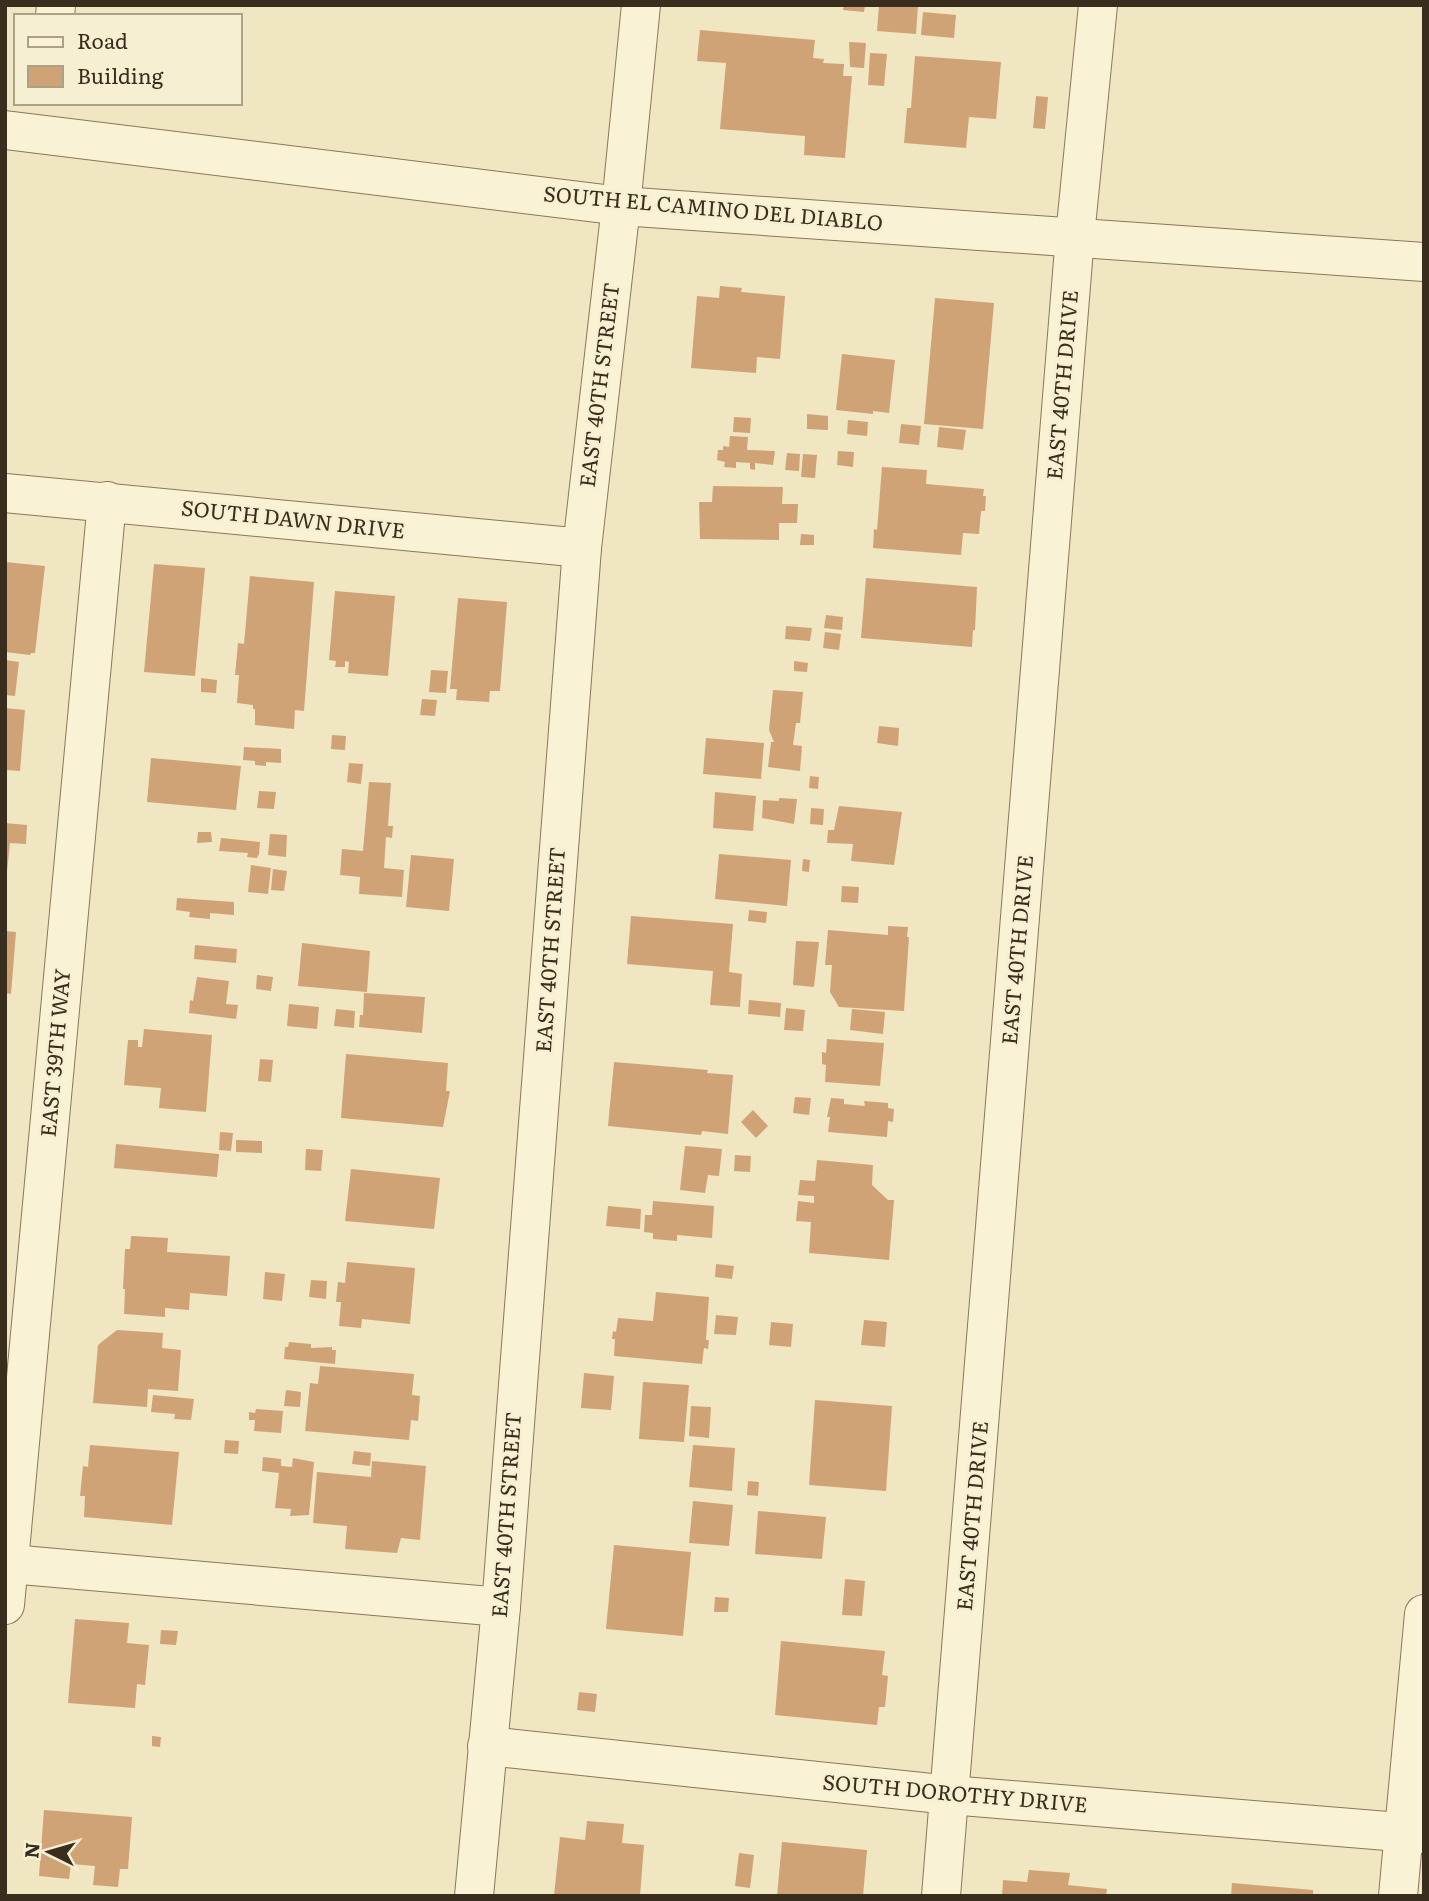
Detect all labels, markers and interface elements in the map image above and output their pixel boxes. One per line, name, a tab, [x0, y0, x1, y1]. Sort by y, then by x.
legend	[14, 14, 242, 105]
text: Road	[77, 24, 128, 55]
text: Building	[77, 59, 164, 90]
street label: SOUTH EL CAMINO DEL DIABLO	[542, 176, 884, 237]
street label: EAST 40TH STREET	[570, 280, 625, 489]
street label: EAST 40TH DRIVE	[1037, 289, 1084, 481]
street label: SOUTH DAWN DRIVE	[180, 490, 407, 545]
street label: EAST 40TH STREET	[526, 846, 571, 1054]
street label: EAST 40TH DRIVE	[992, 854, 1039, 1046]
street label: EAST 39TH WAY	[31, 967, 76, 1138]
street label: EAST 40TH STREET	[482, 1411, 527, 1619]
street label: EAST 40TH DRIVE	[947, 1420, 994, 1612]
street label: SOUTH DOROTHY DRIVE	[821, 1764, 1089, 1819]
north arrow	[14, 1817, 84, 1887]
text: N	[16, 1841, 46, 1860]

